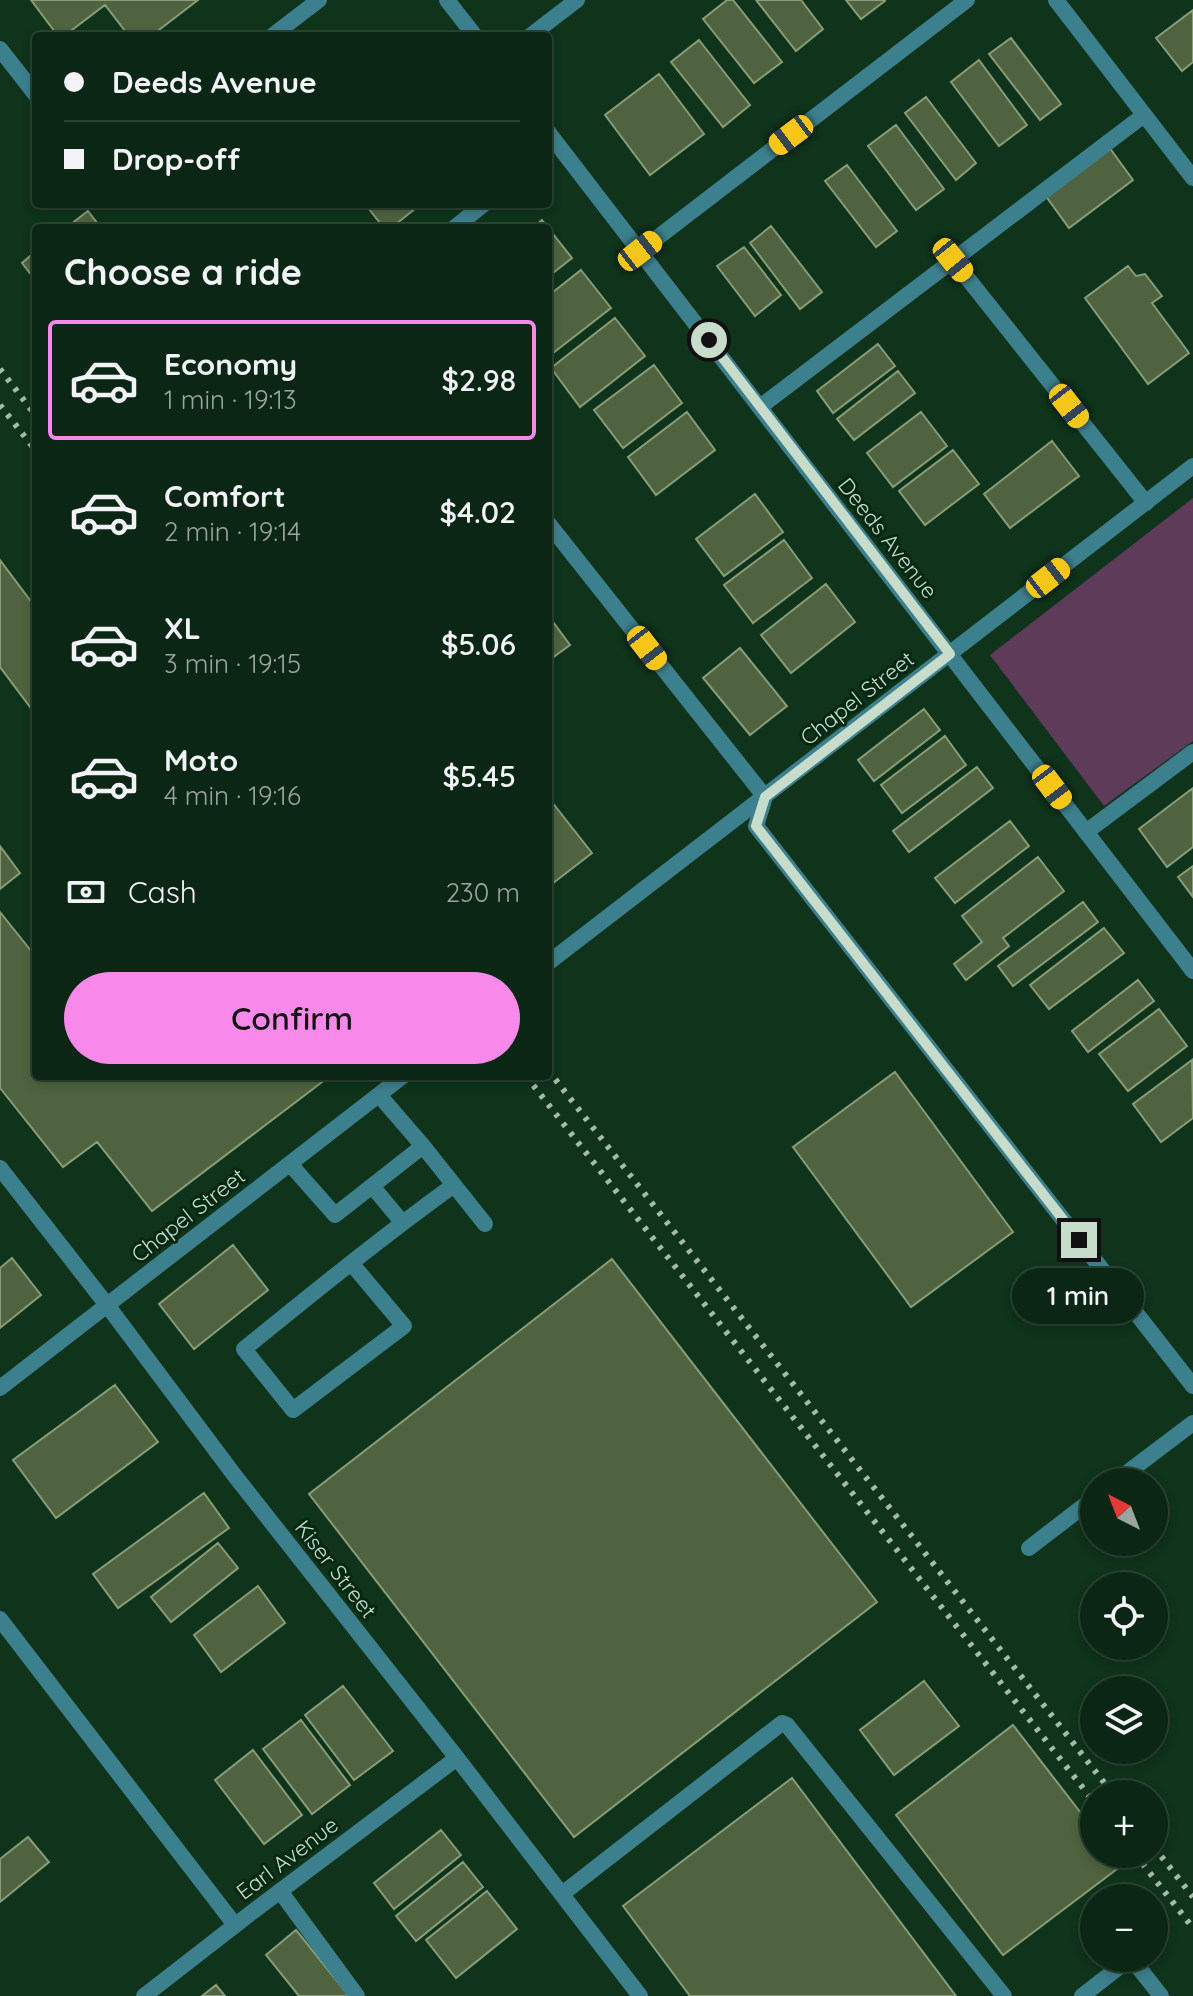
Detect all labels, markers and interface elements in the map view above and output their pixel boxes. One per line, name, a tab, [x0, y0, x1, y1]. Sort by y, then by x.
text: Deeds Avenue	[112, 63, 317, 101]
car	[765, 111, 817, 159]
text: Drop-off	[112, 140, 240, 178]
car	[614, 227, 666, 275]
car	[929, 234, 977, 286]
text: Choose a ride	[64, 249, 302, 294]
route start	[691, 322, 727, 358]
icon: car	[68, 344, 140, 416]
text: Economy	[164, 345, 297, 383]
text: $2.98	[441, 361, 516, 399]
car	[1045, 380, 1093, 432]
text: 1 min · 19:13	[164, 383, 297, 416]
street label: Deeds Avenue	[832, 472, 944, 604]
icon: car	[68, 476, 140, 548]
text: Comfort	[164, 477, 285, 515]
text: $4.02	[439, 493, 516, 531]
text: 2 min · 19:14	[164, 515, 301, 548]
car	[1022, 554, 1074, 602]
icon: car	[68, 608, 140, 680]
text: XL	[164, 609, 201, 647]
car	[623, 622, 671, 674]
text: $5.06	[441, 625, 516, 663]
street label: Chapel Street	[794, 645, 920, 751]
text: 3 min · 19:15	[164, 647, 301, 680]
icon: car	[68, 740, 140, 812]
text: Moto	[164, 741, 238, 779]
text: $5.45	[443, 757, 516, 795]
car	[1028, 761, 1076, 813]
text: 4 min · 19:16	[164, 779, 301, 812]
icon: cash	[64, 870, 108, 914]
text: Cash	[128, 873, 197, 911]
text: 230 m	[446, 876, 520, 909]
button: Confirm	[64, 972, 520, 1064]
street label: Chapel Street	[125, 1162, 251, 1268]
route end	[1061, 1222, 1097, 1258]
callout: 1 min	[1013, 1268, 1145, 1324]
text: 1 min	[1047, 1279, 1109, 1312]
north arrow	[1080, 1468, 1168, 1556]
map controls	[1080, 1468, 1168, 1972]
street label: Kiser Street	[289, 1514, 383, 1624]
button: locate	[1080, 1572, 1168, 1660]
button: layers	[1080, 1676, 1168, 1764]
button: +	[1080, 1780, 1168, 1868]
street label: Earl Avenue	[230, 1811, 344, 1905]
button: −	[1080, 1884, 1168, 1972]

